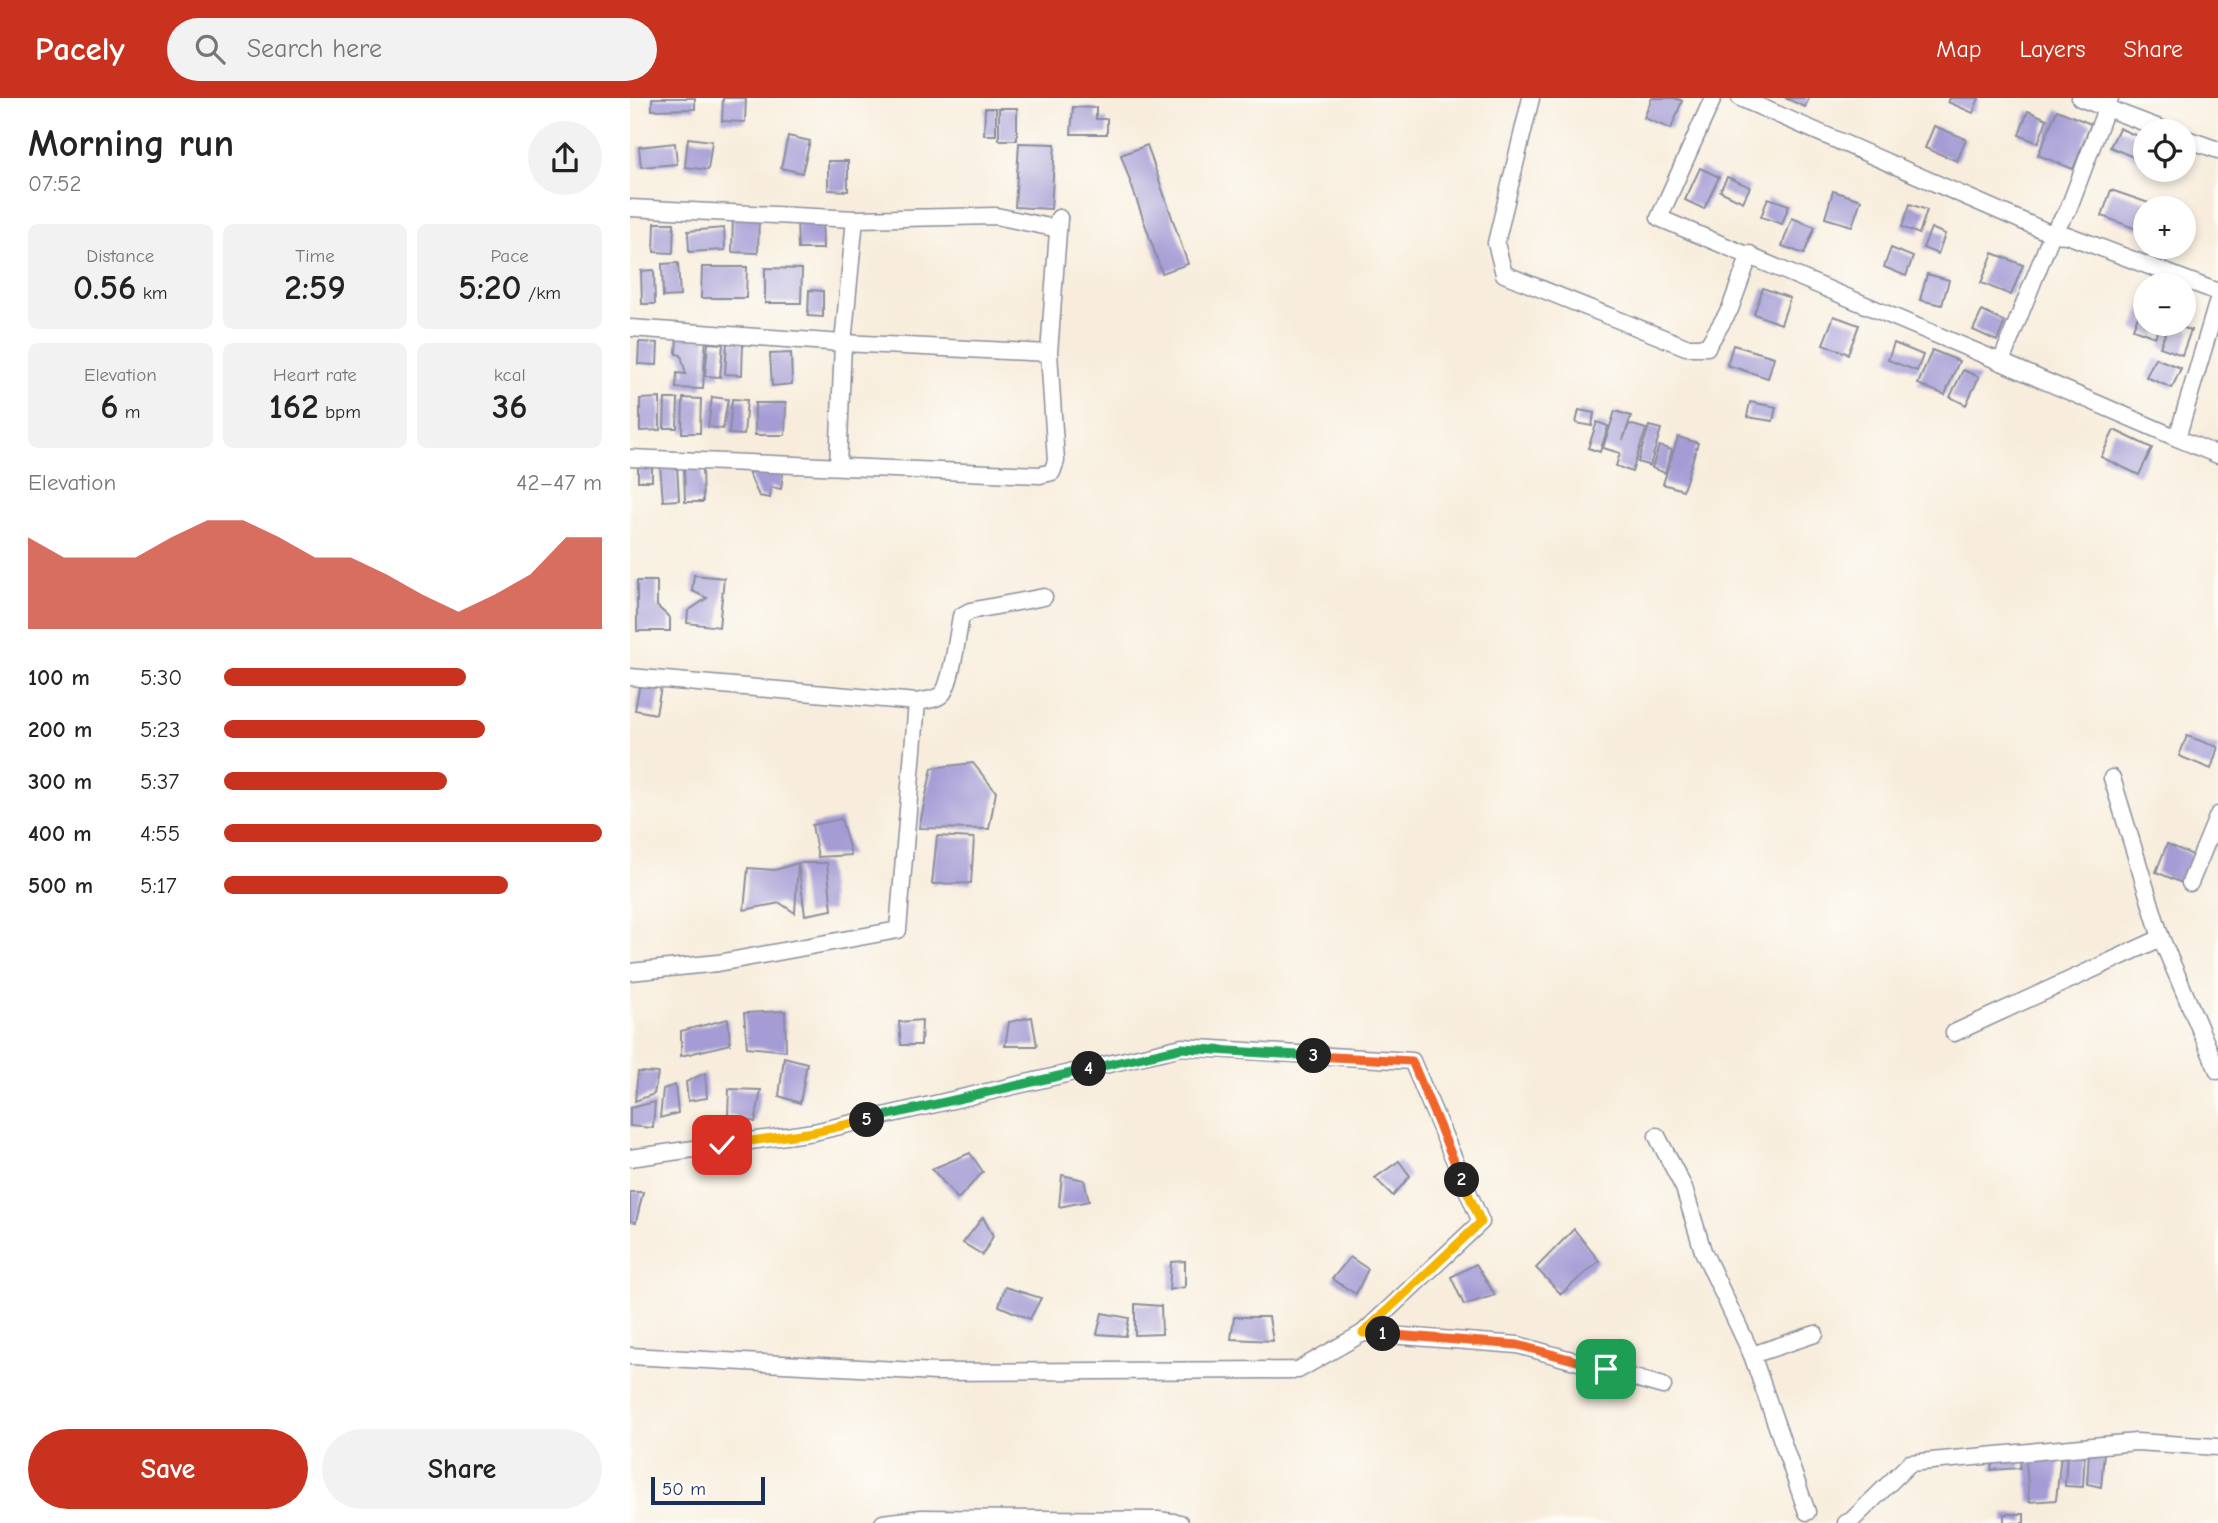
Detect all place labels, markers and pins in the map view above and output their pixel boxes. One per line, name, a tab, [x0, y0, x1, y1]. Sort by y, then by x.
pin: 3	[1296, 1038, 1332, 1074]
pin: 4	[1072, 1052, 1106, 1086]
pin: 5	[849, 1102, 884, 1138]
pin	[692, 1115, 752, 1175]
pin: 2	[1444, 1162, 1480, 1198]
pin: 1	[1366, 1316, 1400, 1352]
pin	[1576, 1339, 1636, 1399]

